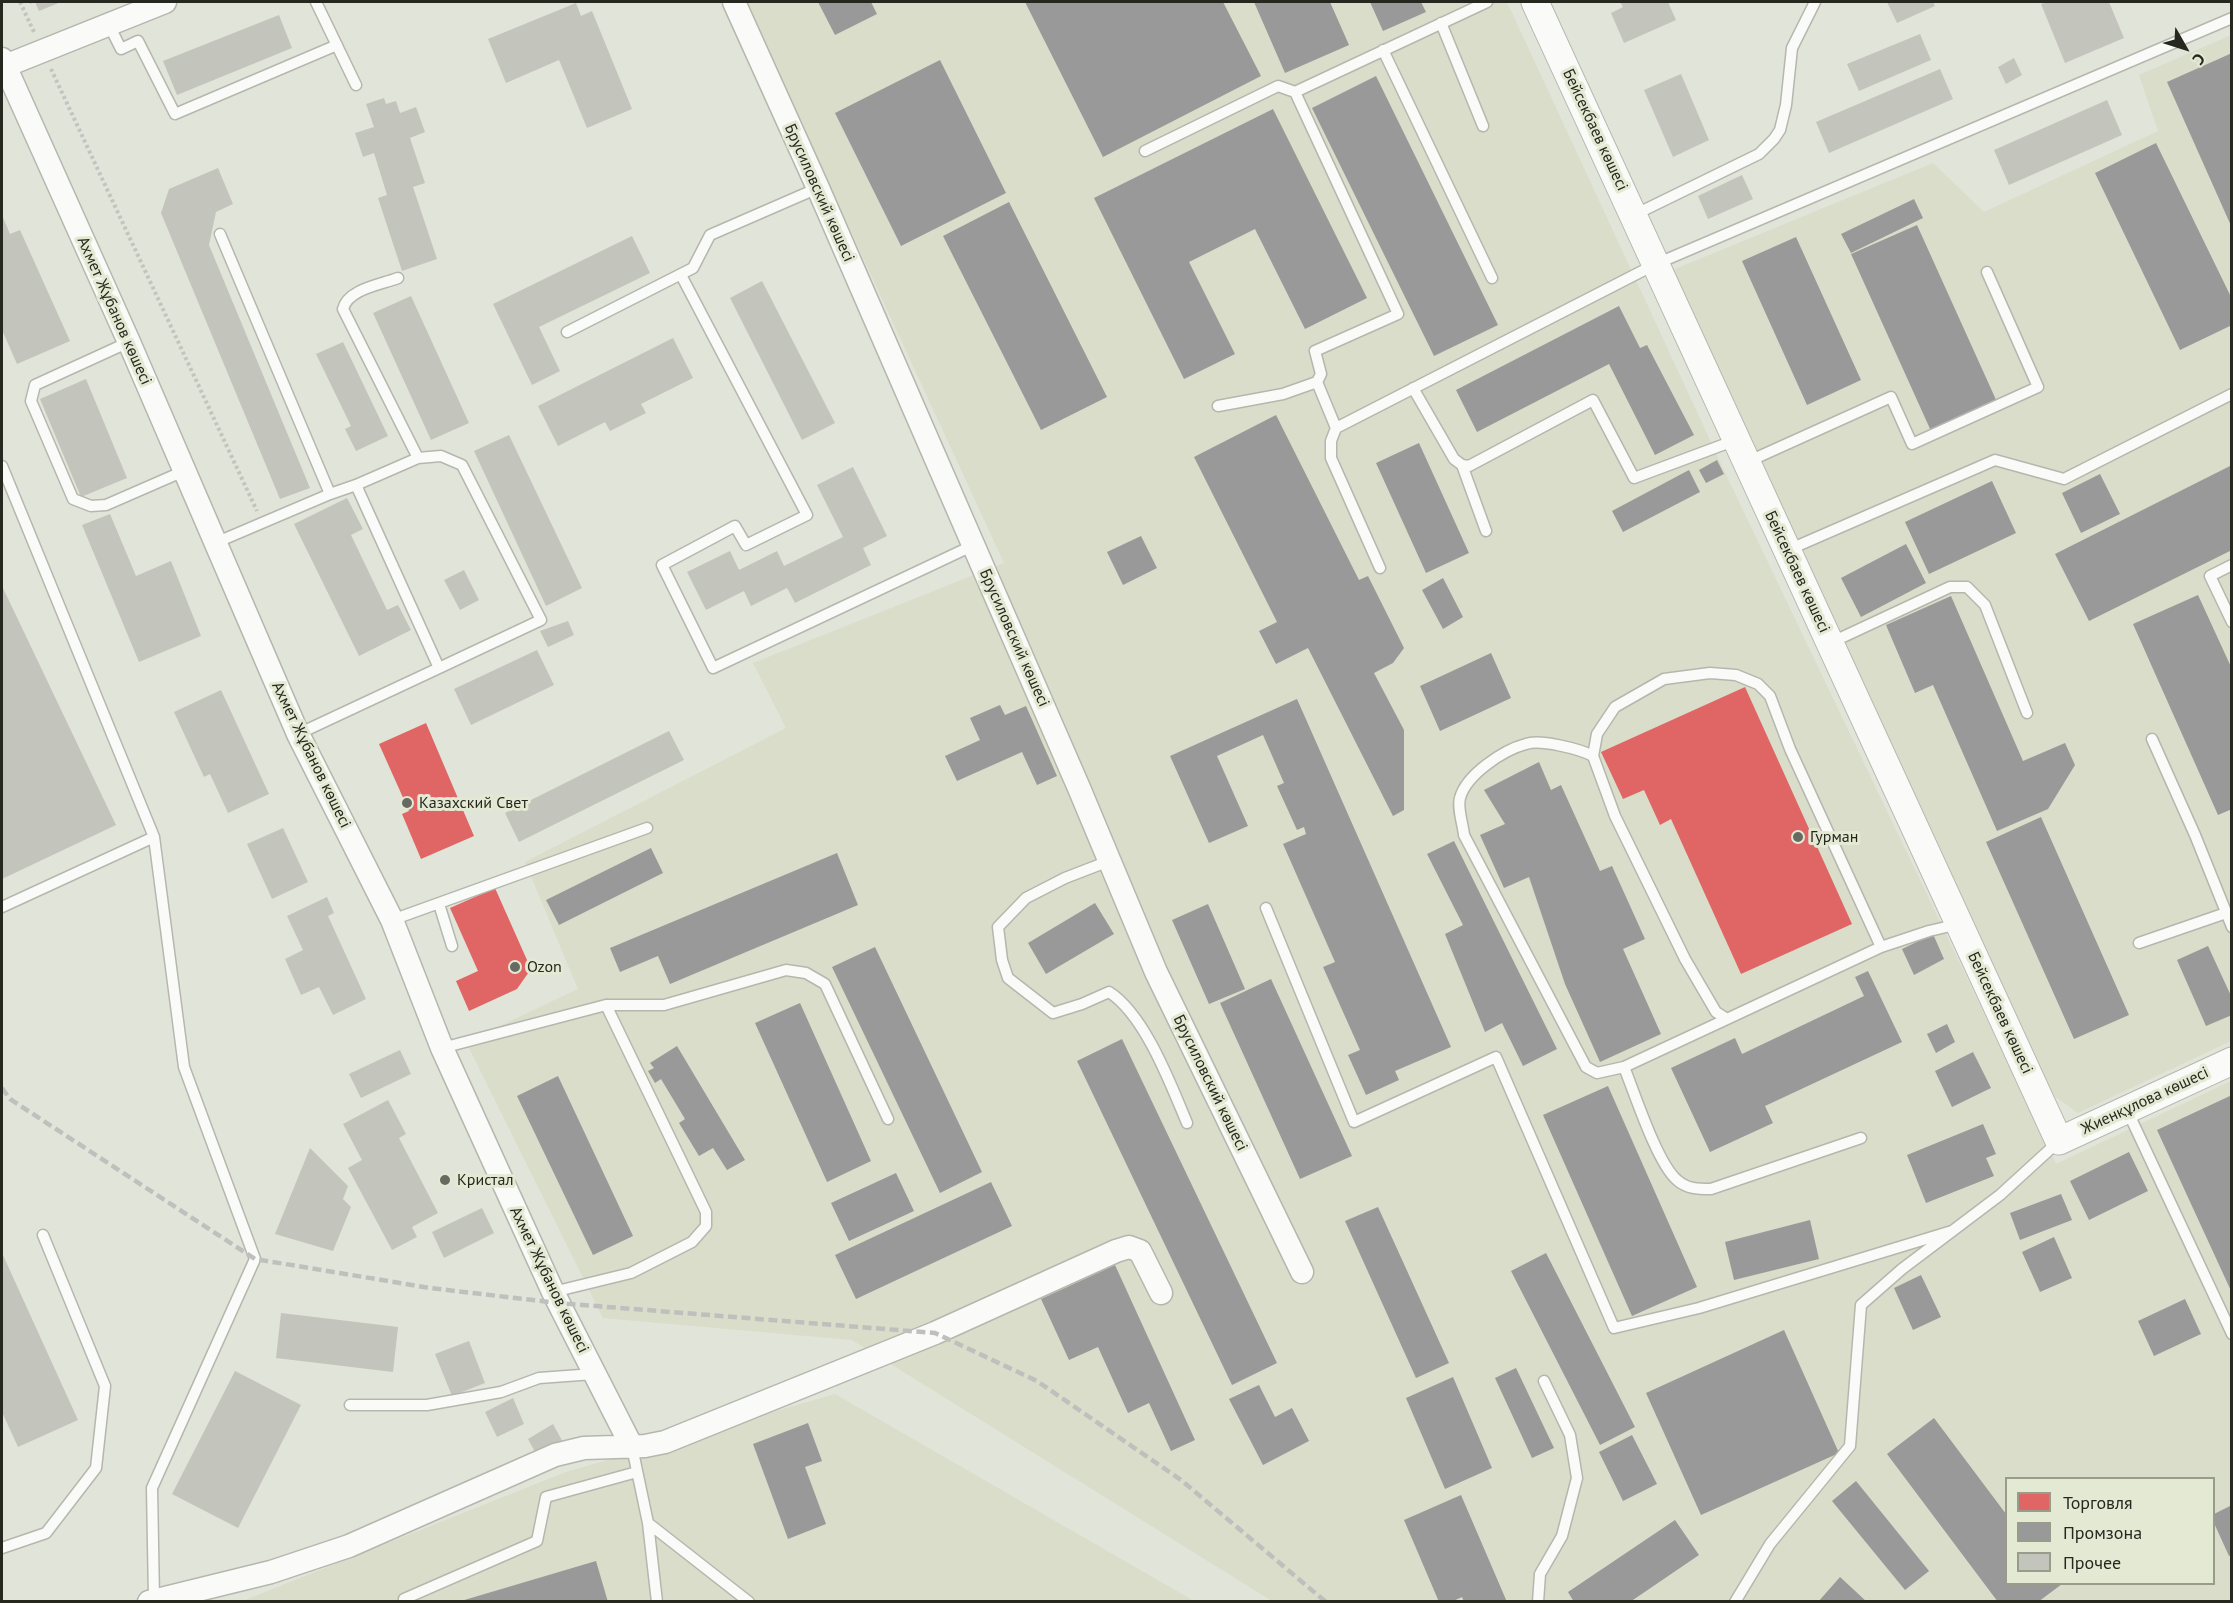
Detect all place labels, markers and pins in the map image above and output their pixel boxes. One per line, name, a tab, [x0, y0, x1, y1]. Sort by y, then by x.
place label: Казахский Свет	[419, 793, 528, 813]
marker: Казахский Свет	[400, 796, 414, 810]
place label: Гурман	[1810, 827, 1858, 847]
marker: Гурман	[1791, 830, 1805, 844]
place label: Ozon	[527, 957, 562, 977]
marker: Ozon	[508, 960, 522, 974]
place label: Кристал	[457, 1170, 513, 1190]
marker: Кристал	[438, 1173, 452, 1187]

